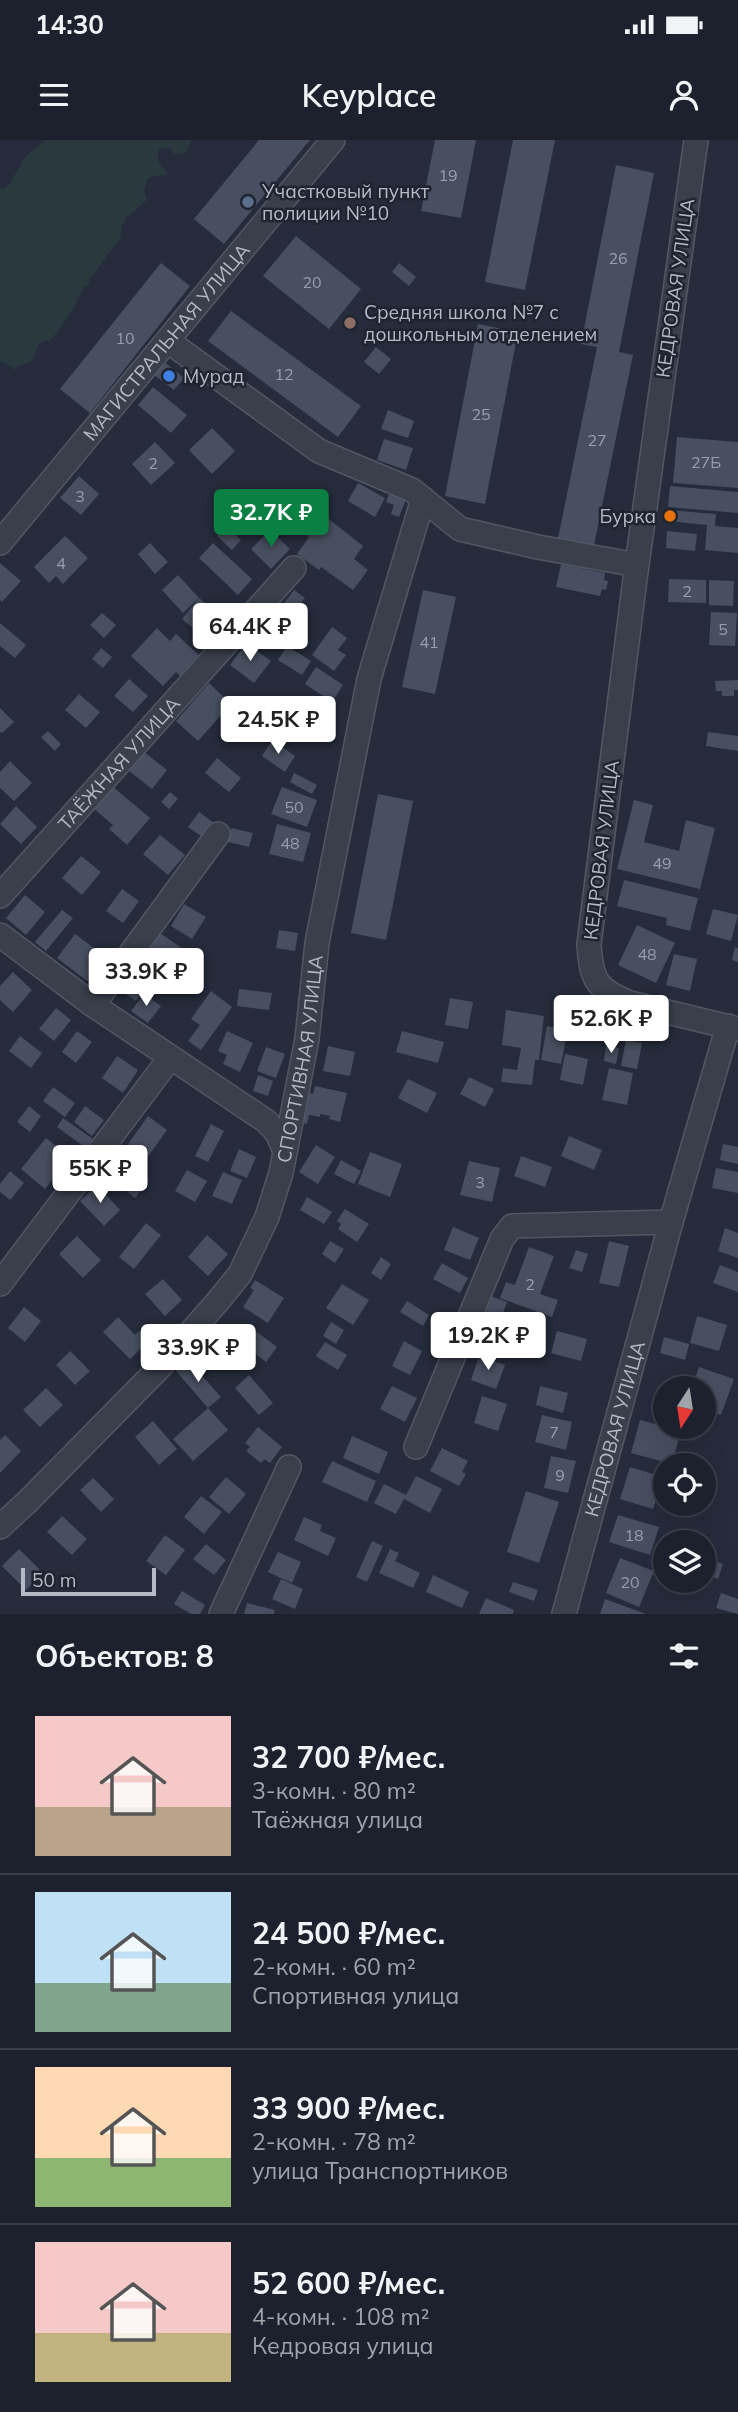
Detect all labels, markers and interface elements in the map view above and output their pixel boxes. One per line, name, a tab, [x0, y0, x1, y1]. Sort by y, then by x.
text: 14:30	[35, 8, 104, 41]
text: Keyplace	[302, 75, 436, 115]
icon: menu	[35, 76, 73, 114]
icon: person	[665, 76, 703, 114]
house number: 19	[438, 165, 458, 185]
place label: Участковый пункт полиции №10	[261, 179, 430, 225]
marker: Участковый пункт полиции №10	[240, 194, 256, 210]
street label: КЕДРОВАЯ УЛИЦА	[651, 197, 699, 379]
street label: МАГИСТРАЛЬНАЯ УЛИЦА	[78, 238, 255, 445]
house number: 26	[608, 248, 628, 268]
house number: 20	[302, 272, 322, 292]
place label: Средняя школа №7 с дошкольным отделением	[364, 300, 597, 346]
marker: Средняя школа №7 с дошкольным отделением	[342, 315, 358, 331]
house number: 10	[115, 328, 135, 348]
place label: Мурад	[183, 364, 245, 388]
house number: 12	[274, 364, 294, 384]
marker: Мурад	[161, 368, 177, 384]
house number: 25	[471, 404, 491, 424]
house number: 27	[587, 430, 607, 450]
house number: 27Б	[691, 452, 721, 472]
house number: 2	[148, 453, 158, 473]
house number: 3	[75, 486, 85, 506]
pin: 32.7K ₽	[206, 490, 336, 549]
text: 32.7K ₽	[230, 497, 312, 526]
place label: Бурка	[599, 504, 656, 528]
marker: Бурка	[662, 508, 678, 524]
house number: 4	[56, 553, 66, 573]
house number: 2	[682, 581, 692, 601]
pin: 64.4K ₽	[185, 603, 315, 663]
text: 64.4K ₽	[209, 611, 291, 640]
house number: 5	[718, 619, 728, 639]
house number: 41	[419, 632, 439, 652]
street label: ТАЁЖНАЯ УЛИЦА	[53, 692, 185, 835]
pin: 24.5K ₽	[213, 696, 343, 756]
text: 24.5K ₽	[237, 704, 319, 733]
street label: КЕДРОВАЯ УЛИЦА	[578, 759, 624, 941]
house number: 50	[284, 797, 304, 817]
house number: 48	[280, 833, 300, 853]
house number: 49	[652, 853, 672, 873]
house number: 48	[637, 944, 657, 964]
pin: 33.9K ₽	[81, 948, 211, 1008]
street label: СПОРТИВНАЯ УЛИЦА	[271, 954, 328, 1165]
text: 33.9K ₽	[105, 956, 187, 985]
pin: 52.6K ₽	[546, 996, 676, 1055]
text: 52.6K ₽	[570, 1003, 652, 1032]
pin: 55K ₽	[51, 1146, 149, 1205]
text: 55K ₽	[68, 1153, 132, 1182]
house number: 3	[475, 1172, 485, 1192]
house number: 2	[525, 1274, 535, 1294]
pin: 19.2K ₽	[423, 1312, 553, 1372]
text: 19.2K ₽	[447, 1320, 529, 1349]
pin: 33.9K ₽	[133, 1324, 263, 1384]
text: 33.9K ₽	[157, 1332, 239, 1361]
street label: КЕДРОВАЯ УЛИЦА	[579, 1338, 650, 1519]
north arrow	[653, 1376, 716, 1438]
map controls	[653, 1376, 716, 1593]
house number: 7	[549, 1422, 559, 1442]
button: locate	[653, 1453, 716, 1516]
house number: 9	[555, 1465, 565, 1485]
house number: 18	[624, 1525, 644, 1545]
button: layers	[653, 1530, 716, 1593]
scale bar	[21, 1565, 156, 1597]
text: 50 m	[32, 1568, 76, 1592]
house number: 20	[620, 1572, 640, 1592]
text: Объектов: 8	[35, 1637, 214, 1675]
icon: filters	[665, 1637, 703, 1675]
text: 32 700 ₽/мес.	[252, 1738, 445, 1776]
icon: home	[91, 1744, 175, 1828]
text: 3-комн. · 80 m²	[252, 1776, 416, 1805]
text: Таёжная улица	[252, 1805, 423, 1834]
text: 24 500 ₽/мес.	[252, 1914, 445, 1952]
icon: home	[91, 1920, 175, 2004]
text: 2-комн. · 60 m²	[252, 1952, 416, 1981]
text: Спортивная улица	[252, 1981, 459, 2010]
text: 33 900 ₽/мес.	[252, 2089, 445, 2127]
icon: home	[91, 2095, 175, 2179]
text: 2-комн. · 78 m²	[252, 2127, 416, 2156]
text: улица Транспортников	[252, 2156, 508, 2185]
text: 52 600 ₽/мес.	[252, 2264, 445, 2302]
icon: home	[91, 2270, 175, 2354]
text: 4-комн. · 108 m²	[252, 2302, 430, 2331]
text: Кедровая улица	[252, 2331, 434, 2360]

